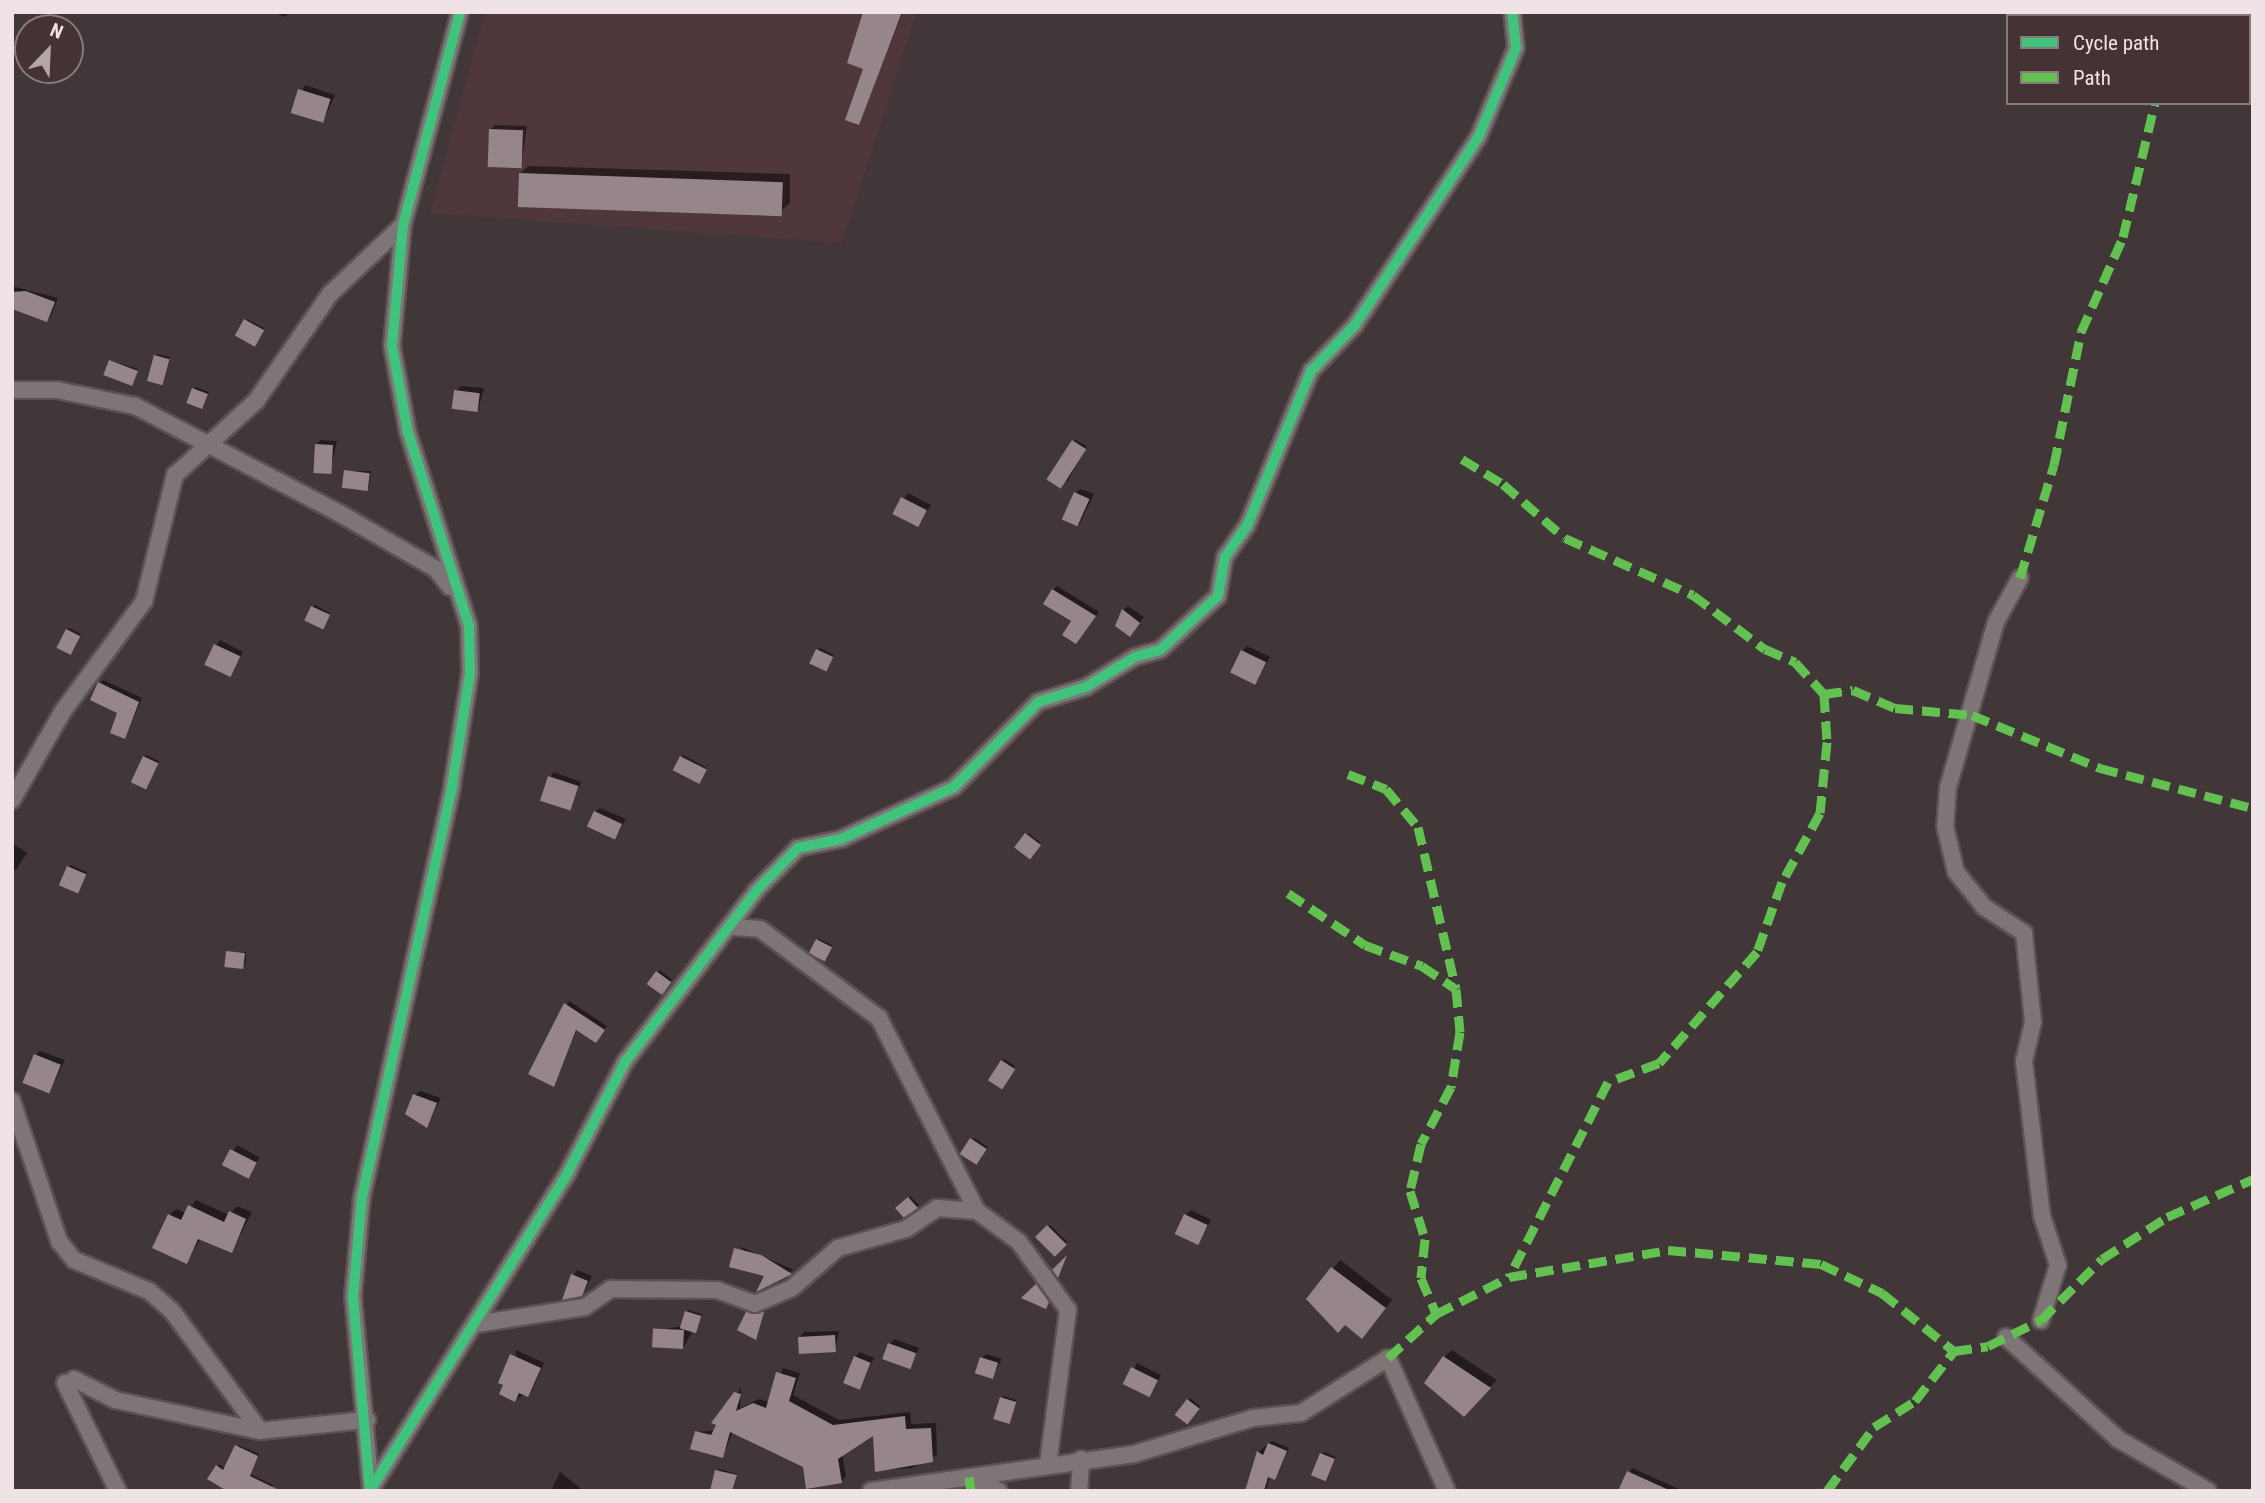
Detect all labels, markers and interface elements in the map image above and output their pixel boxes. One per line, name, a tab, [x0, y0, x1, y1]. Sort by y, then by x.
north arrow	[14, 14, 84, 84]
legend	[2006, 14, 2251, 105]
text: N	[47, 18, 66, 44]
text: Cycle path	[2073, 31, 2159, 55]
text: Path	[2073, 66, 2111, 90]

